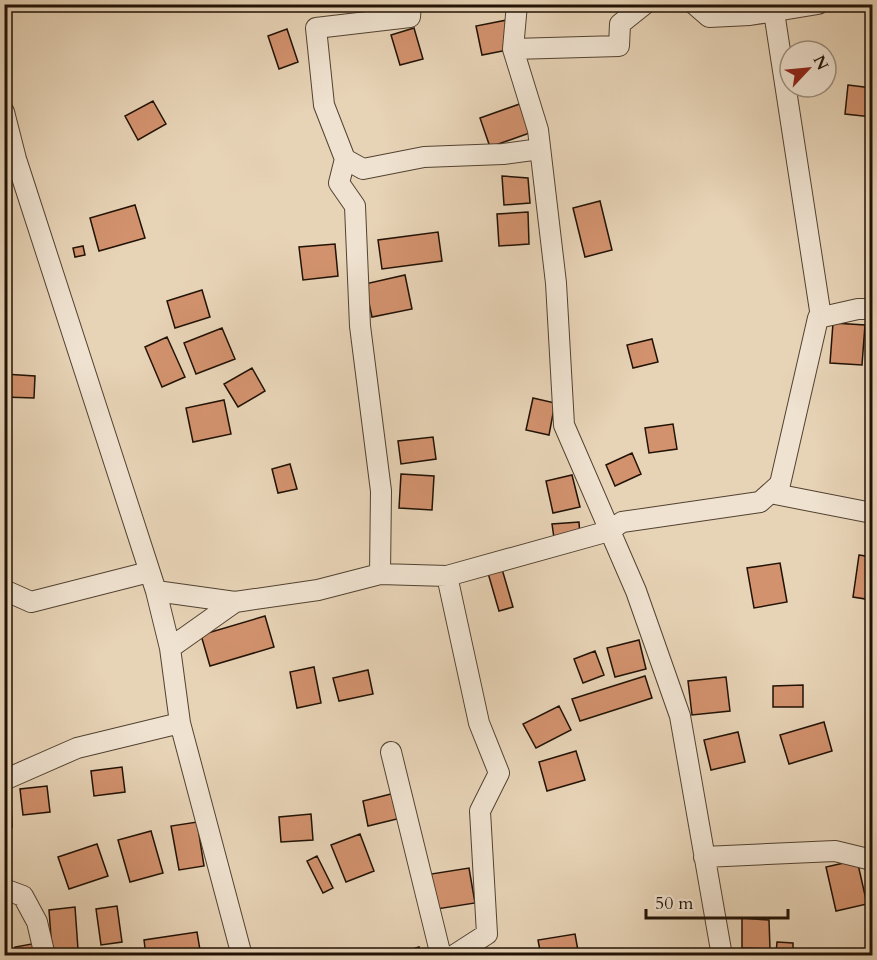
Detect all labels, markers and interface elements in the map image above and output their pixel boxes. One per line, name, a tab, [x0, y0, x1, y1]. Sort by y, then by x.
north arrow	[778, 39, 838, 99]
text: N	[808, 52, 834, 74]
scale bar	[646, 882, 788, 920]
text: 50 m	[655, 891, 694, 916]

